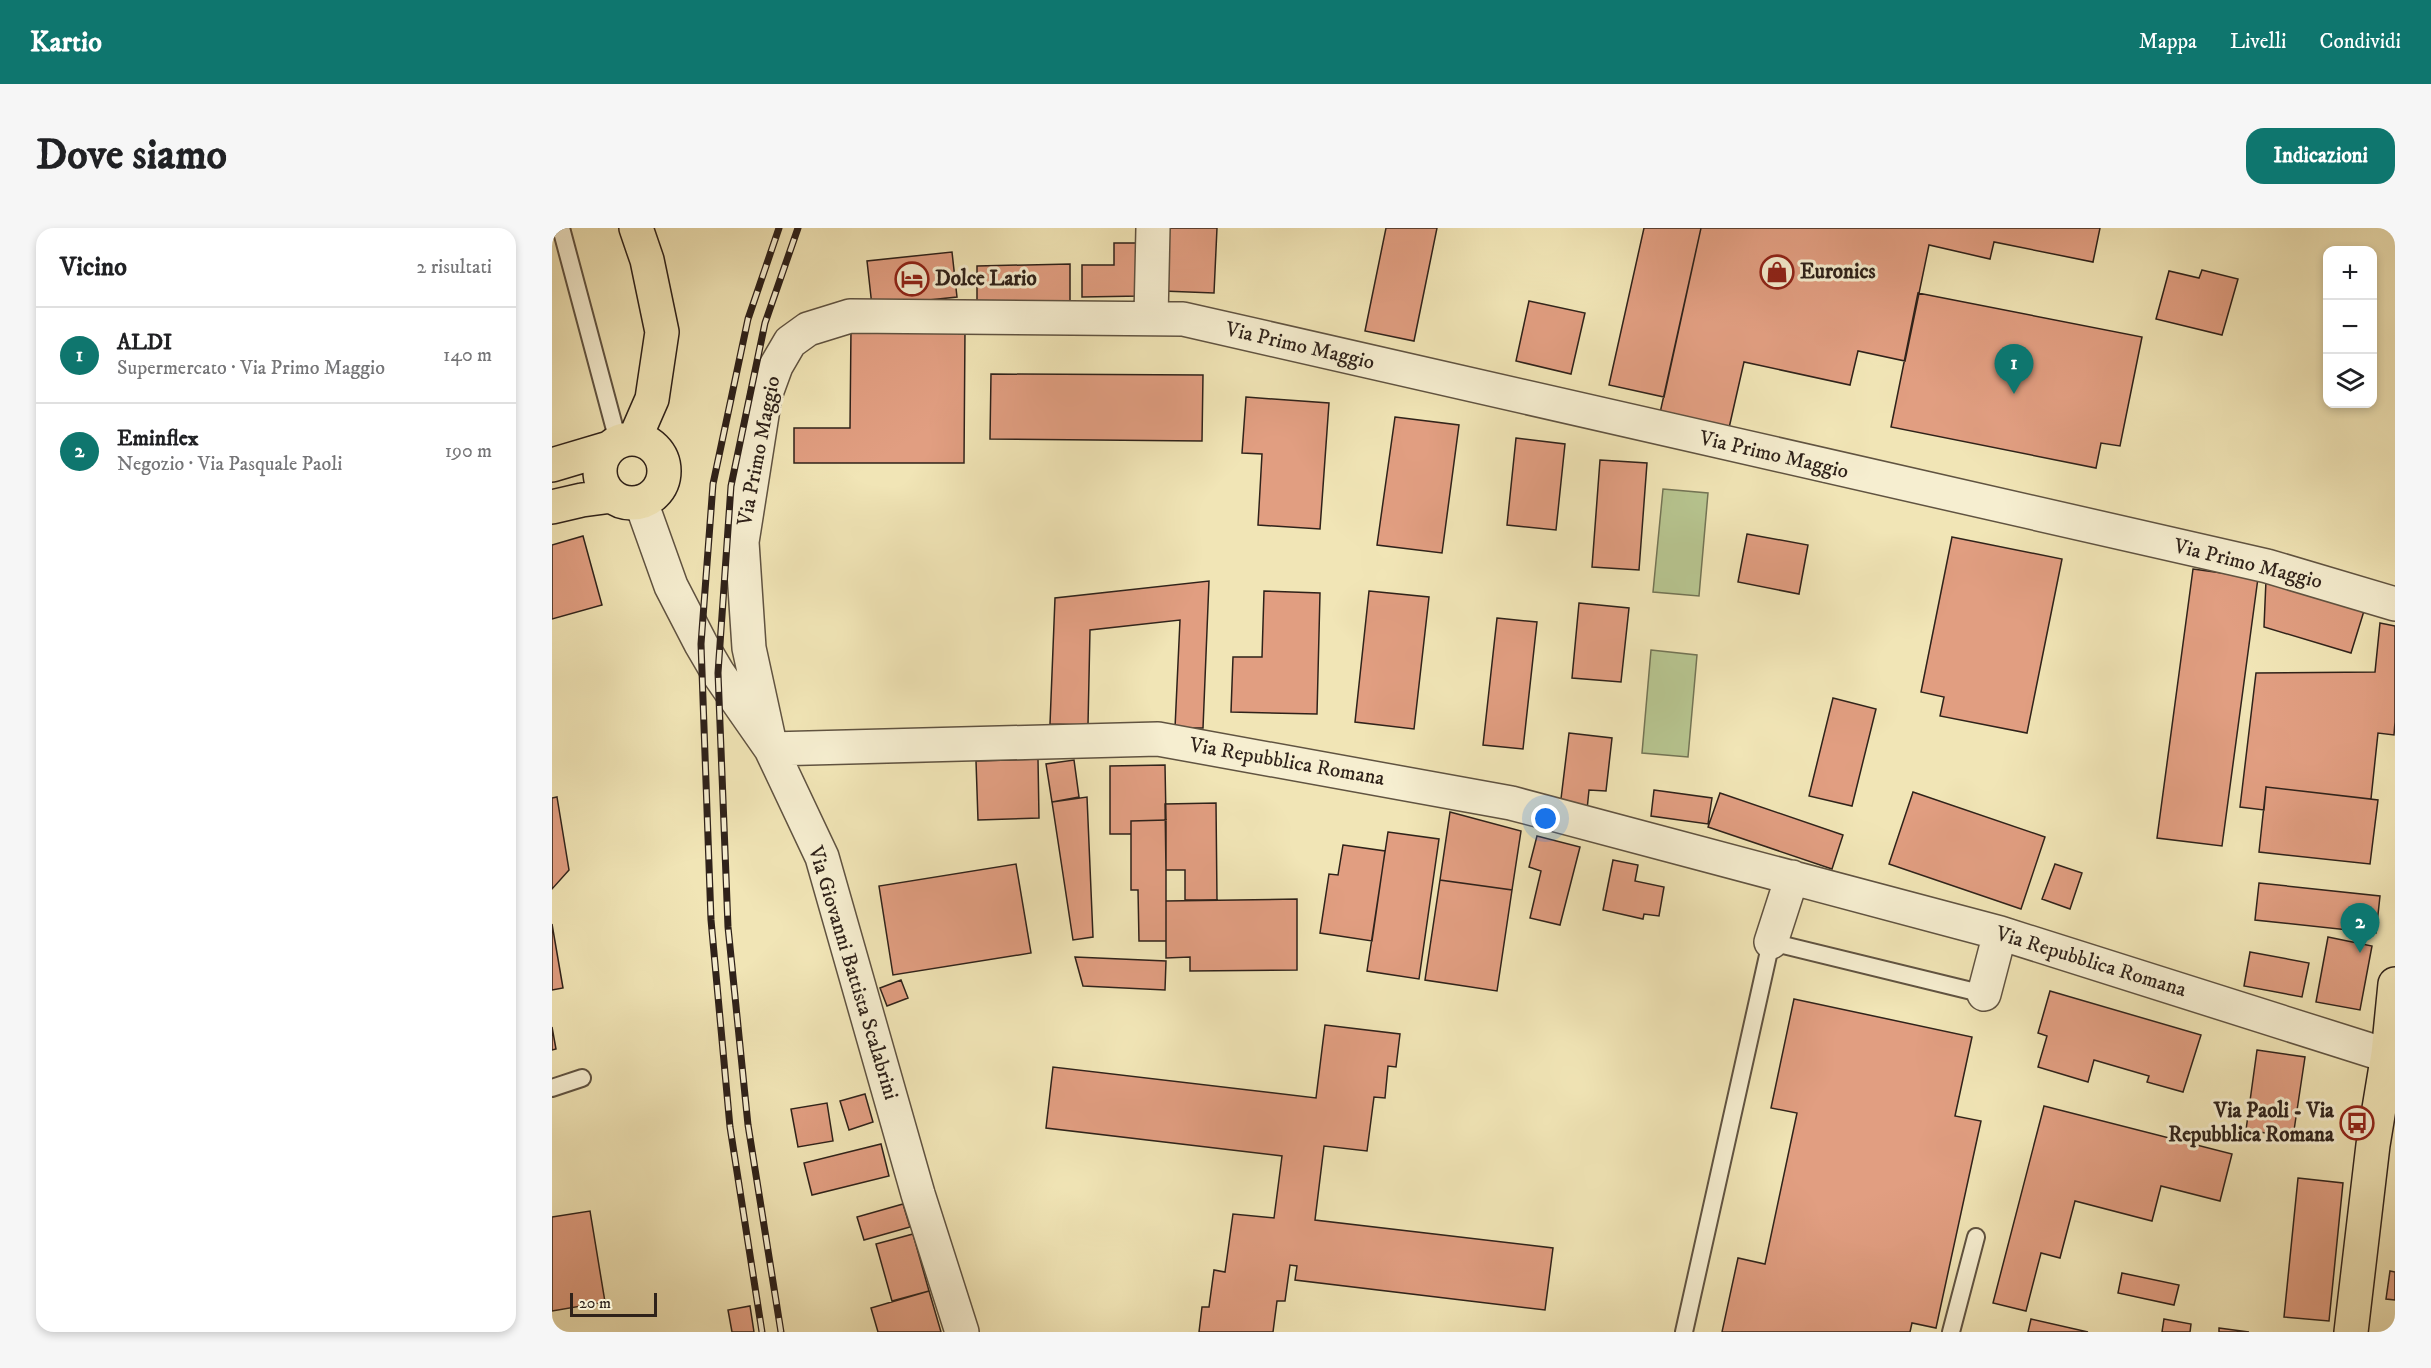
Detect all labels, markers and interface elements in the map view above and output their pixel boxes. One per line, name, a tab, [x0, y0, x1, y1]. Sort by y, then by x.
text: Kartio	[30, 25, 102, 60]
text: Mappa	[2139, 29, 2197, 55]
text: Livelli	[2230, 29, 2286, 55]
text: Condividi	[2319, 29, 2401, 55]
button: Indicazioni	[2246, 128, 2395, 184]
text: Dove siamo	[36, 130, 227, 182]
map controls	[2323, 246, 2377, 408]
button: +	[2323, 246, 2377, 300]
text: Vicino	[60, 251, 127, 284]
shop icon: Euronics	[1759, 254, 1795, 290]
text: 2 risultati	[417, 255, 492, 280]
place label: Euronics	[1800, 259, 1875, 285]
hotel icon: Dolce Lario	[894, 261, 930, 297]
place label: Dolce Lario	[935, 266, 1037, 292]
button: −	[2323, 300, 2377, 354]
street label: Via Primo Maggio	[1222, 316, 1377, 376]
text: ALDI	[117, 329, 172, 356]
text: 1	[76, 343, 83, 368]
text: 140 m	[443, 343, 492, 368]
pin: 1	[1994, 344, 2034, 394]
button: layers	[2323, 354, 2377, 408]
text: Supermercato · Via Primo Maggio	[117, 356, 385, 381]
street label: Via Primo Maggio	[732, 374, 786, 529]
text: Eminflex	[117, 425, 199, 452]
street label: Via Primo Maggio	[1696, 425, 1851, 485]
text: 2	[75, 439, 84, 464]
text: 190 m	[445, 439, 492, 464]
text: Negozio · Via Pasquale Paoli	[117, 452, 342, 477]
street label: Via Primo Maggio	[2170, 533, 2325, 595]
street label: Via Repubblica Romana	[1186, 732, 1387, 792]
your location	[1531, 804, 1560, 833]
street label: Via Giovanni Battista Scalabrini	[802, 842, 904, 1103]
pin: 2	[2340, 904, 2380, 953]
street label: Via Repubblica Romana	[1992, 920, 2189, 1003]
place label: Via Paoli - Via Repubblica Romana	[2168, 1098, 2335, 1148]
bus stop icon: Via Paoli - Via Repubblica Romana	[2339, 1105, 2375, 1141]
scale bar	[570, 1290, 657, 1318]
text: 20 m	[579, 1293, 611, 1313]

